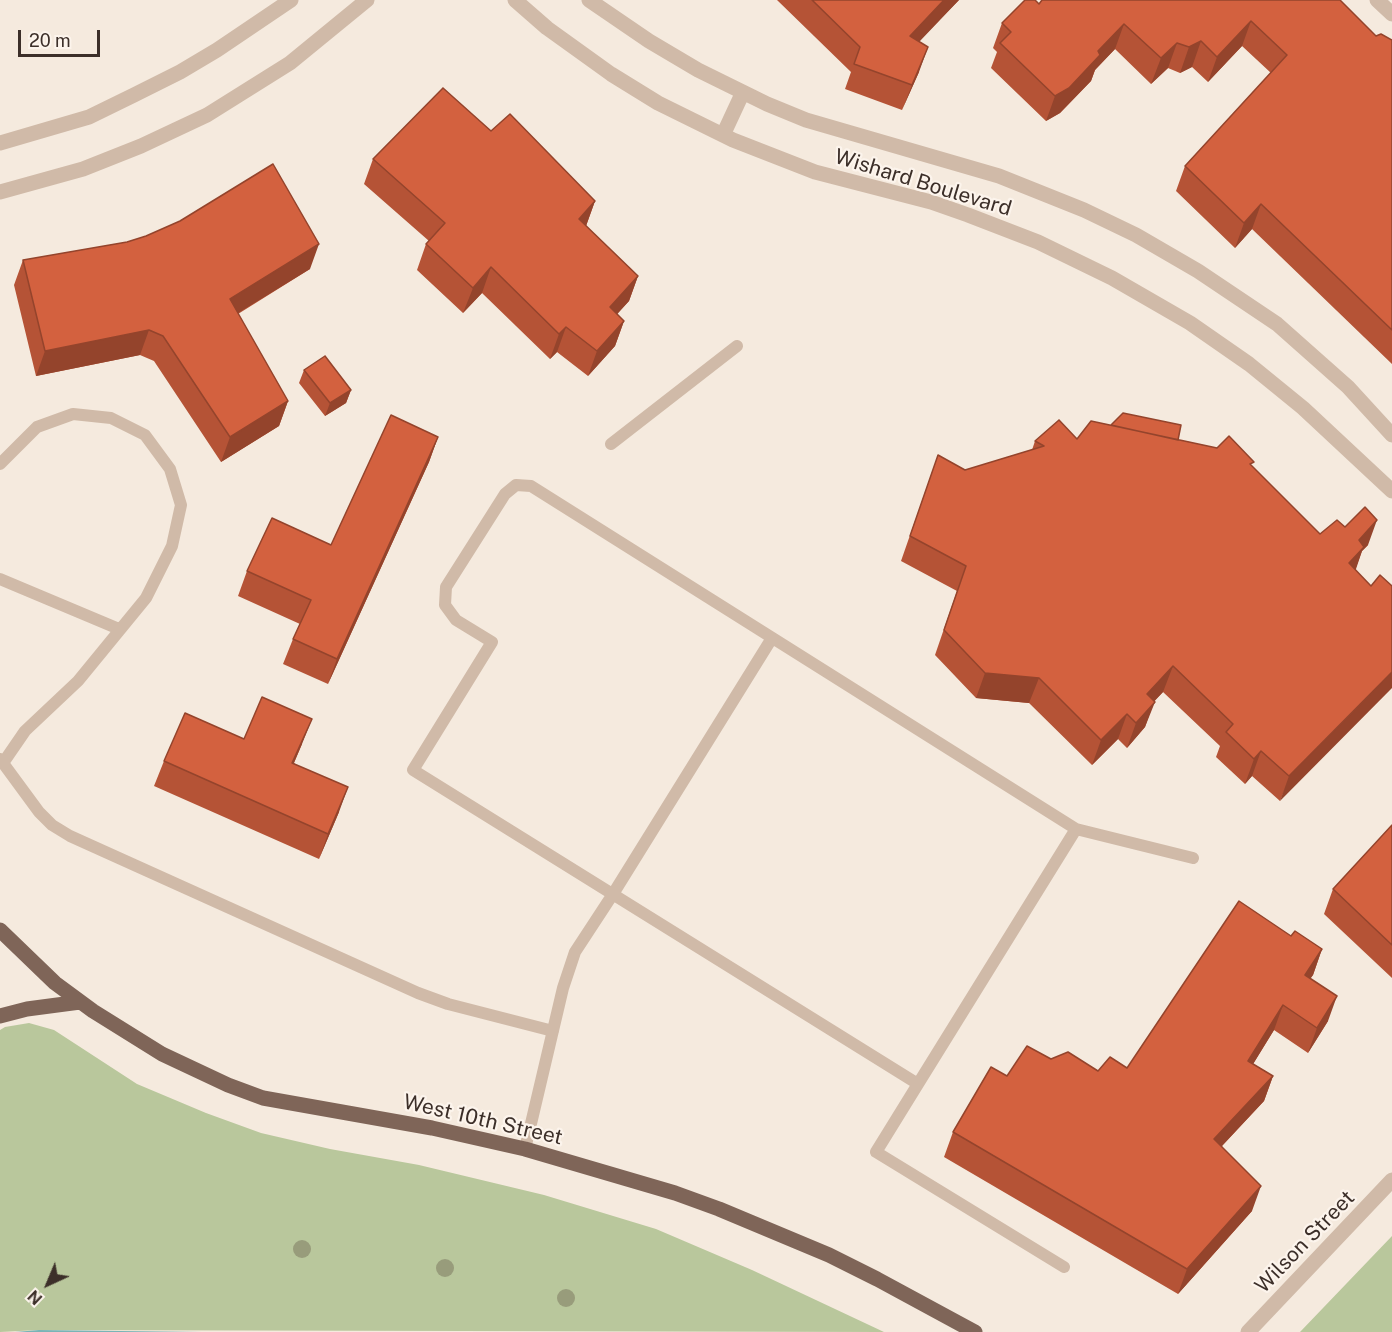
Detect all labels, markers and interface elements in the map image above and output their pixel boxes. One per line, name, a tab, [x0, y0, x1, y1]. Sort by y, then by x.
scale bar	[21, 18, 104, 56]
text: 20 m	[29, 30, 71, 51]
street label: Wishard Boulevard	[832, 144, 1014, 222]
street label: West 10th Street	[401, 1089, 565, 1151]
street label: Wilson Street	[1250, 1186, 1360, 1298]
north arrow	[18, 1254, 78, 1314]
text: N	[24, 1286, 46, 1308]

